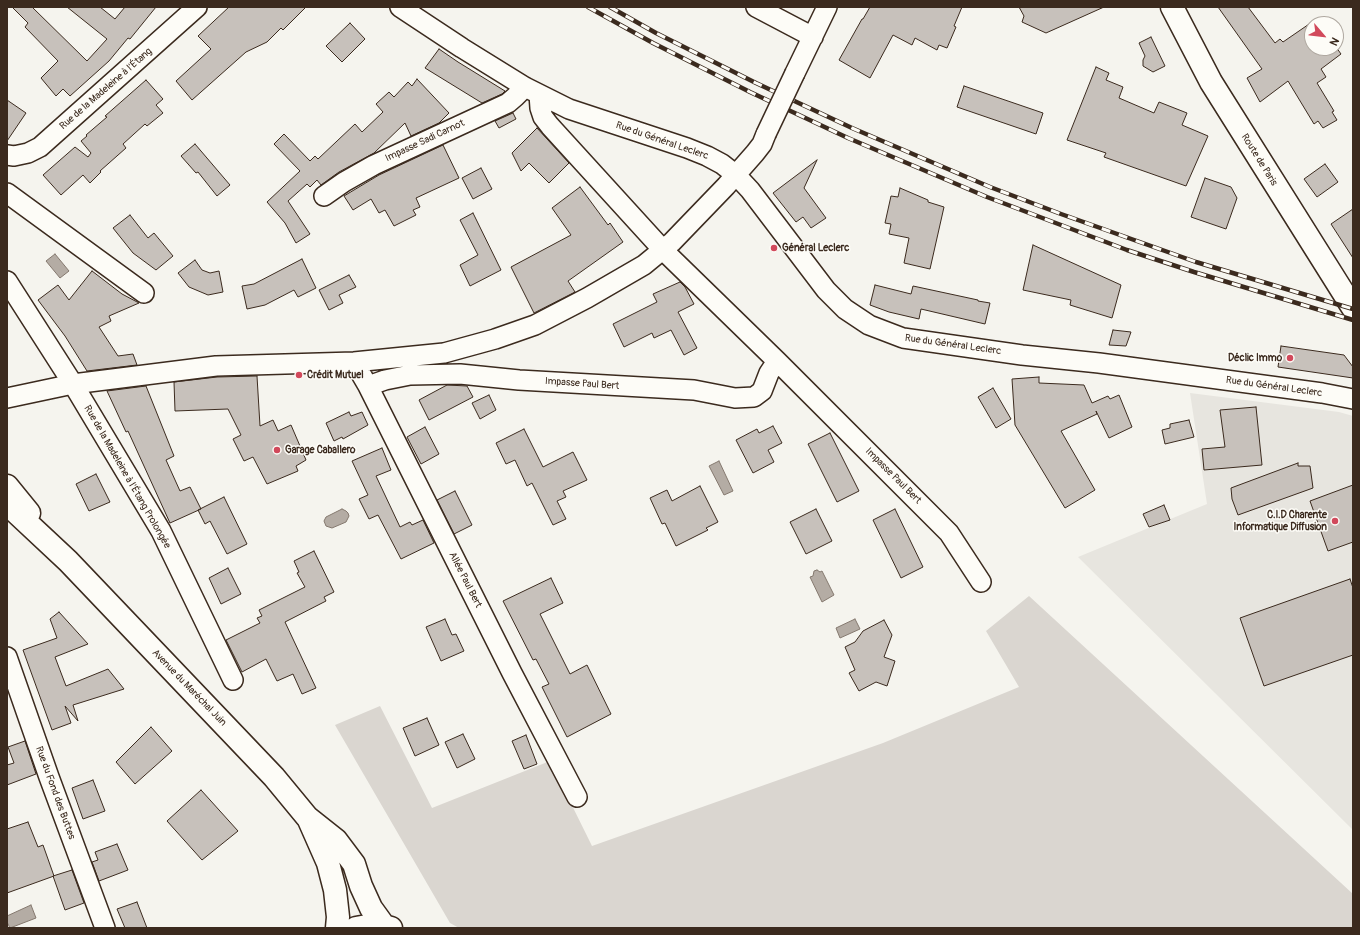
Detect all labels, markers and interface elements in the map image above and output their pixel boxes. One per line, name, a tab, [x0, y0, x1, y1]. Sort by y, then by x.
north arrow	[1304, 16, 1344, 56]
text: N	[1327, 35, 1342, 48]
street label: Rue de la Madeleine à l'Étang	[57, 46, 155, 132]
street label: Impasse Sadi Carnot	[383, 117, 467, 165]
street label: Rue du Général Leclerc	[614, 119, 710, 163]
street label: Route de Paris	[1238, 132, 1280, 188]
place label: Général Leclerc	[782, 242, 849, 254]
marker: Général Leclerc	[769, 243, 779, 253]
street label: Rue du Général Leclerc	[904, 332, 1002, 358]
place label: Déclic Immo	[1228, 352, 1282, 364]
marker: Déclic Immo	[1285, 353, 1295, 363]
place label: Crédit Mutuel	[307, 369, 364, 381]
marker: Crédit Mutuel	[294, 370, 304, 380]
street label: Rue du Général Leclerc	[1225, 374, 1323, 400]
street label: Impasse Paul Bert	[544, 375, 620, 393]
street label: Rue de la Madeleine à l'Étang Prolongée	[81, 403, 173, 551]
place label: Garage Caballero	[285, 444, 355, 456]
marker: Garage Caballero	[272, 445, 282, 455]
street label: Impasse Paul Bert	[862, 445, 924, 507]
place label: C.I.D Charente Informatique Diffusion	[1233, 509, 1327, 532]
marker: C.I.D Charente Informatique Diffusion	[1330, 516, 1340, 526]
street label: Allée Paul Bert	[446, 550, 484, 610]
street label: Avenue du Maréchal Juin	[149, 647, 229, 729]
street label: Rue du Fond des Buttes	[33, 745, 77, 841]

